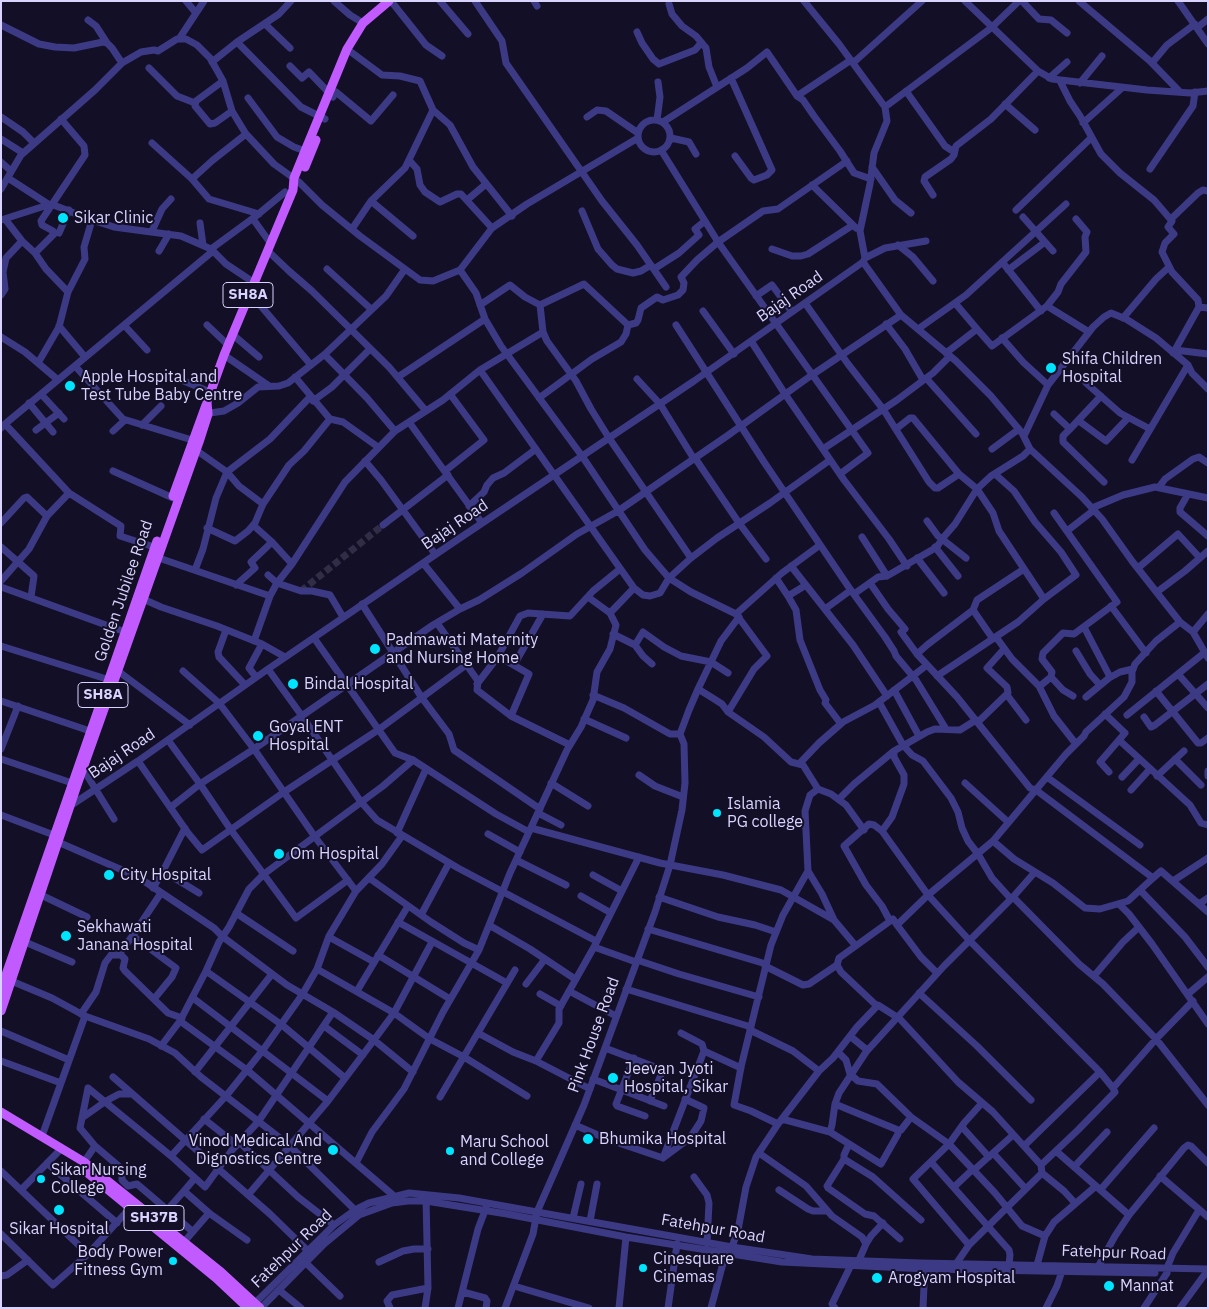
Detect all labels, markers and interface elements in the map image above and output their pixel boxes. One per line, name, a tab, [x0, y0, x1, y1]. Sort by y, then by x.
place label: Sikar Clinic	[74, 208, 153, 228]
marker: Sikar Clinic	[56, 211, 70, 225]
street label: Bajaj Road	[753, 267, 827, 327]
road number: SH8A	[223, 282, 273, 308]
place label: Shifa Children Hospital	[1062, 349, 1162, 387]
marker: Shifa Children Hospital	[1044, 361, 1058, 375]
place label: Apple Hospital and Test Tube Baby Centre	[81, 367, 242, 405]
marker: Apple Hospital and Test Tube Baby Centre	[63, 379, 77, 393]
street label: Bajaj Road	[418, 496, 492, 554]
street label: Golden Jubilee Road	[91, 518, 157, 664]
place label: Padmawati Maternity and Nursing Home	[386, 630, 538, 668]
marker: Padmawati Maternity and Nursing Home	[368, 642, 382, 656]
place label: Bindal Hospital	[304, 674, 413, 694]
marker: Bindal Hospital	[286, 677, 300, 691]
road number: SH8A	[78, 682, 128, 708]
place label: Goyal ENT Hospital	[269, 717, 343, 755]
street label: Bajaj Road	[85, 725, 159, 783]
marker: Goyal ENT Hospital	[251, 729, 265, 743]
place label: Islamia PG college	[727, 794, 803, 832]
marker: Islamia PG college	[711, 807, 723, 819]
place label: Om Hospital	[290, 844, 379, 864]
marker: Om Hospital	[272, 847, 286, 861]
place label: City Hospital	[120, 865, 211, 885]
marker: City Hospital	[102, 868, 116, 882]
place label: Sekhawati Janana Hospital	[77, 917, 193, 955]
marker: Sekhawati Janana Hospital	[59, 929, 73, 943]
street label: Pink House Road	[564, 975, 624, 1095]
place label: Jeevan Jyoti Hospital, Sikar	[624, 1059, 728, 1097]
marker: Jeevan Jyoti Hospital, Sikar	[606, 1071, 620, 1085]
place label: Bhumika Hospital	[599, 1129, 726, 1149]
place label: Vinod Medical And Dignostics Centre	[189, 1131, 322, 1169]
place label: Maru School and College	[460, 1132, 549, 1170]
marker: Bhumika Hospital	[581, 1132, 595, 1146]
marker: Vinod Medical And Dignostics Centre	[326, 1143, 340, 1157]
marker: Maru School and College	[444, 1145, 456, 1157]
place label: Sikar Nursing College	[51, 1160, 146, 1198]
marker: Sikar Nursing College	[35, 1173, 47, 1185]
marker: Sikar Hospital	[52, 1203, 66, 1217]
road number: SH37B	[124, 1206, 184, 1230]
street label: Fatehpur Road	[248, 1206, 336, 1292]
street label: Fatehpur Road	[660, 1210, 766, 1248]
place label: Sikar Hospital	[9, 1219, 109, 1239]
place label: Body Power Fitness Gym	[74, 1242, 163, 1280]
street label: Fatehpur Road	[1061, 1242, 1167, 1264]
place label: Cinesquare Cinemas	[653, 1249, 734, 1287]
marker: Body Power Fitness Gym	[167, 1255, 179, 1267]
marker: Cinesquare Cinemas	[637, 1262, 649, 1274]
place label: Arogyam Hospital	[888, 1268, 1015, 1288]
marker: Arogyam Hospital	[870, 1271, 884, 1285]
place label: Mannat	[1120, 1276, 1174, 1296]
marker: Mannat	[1102, 1279, 1116, 1293]

